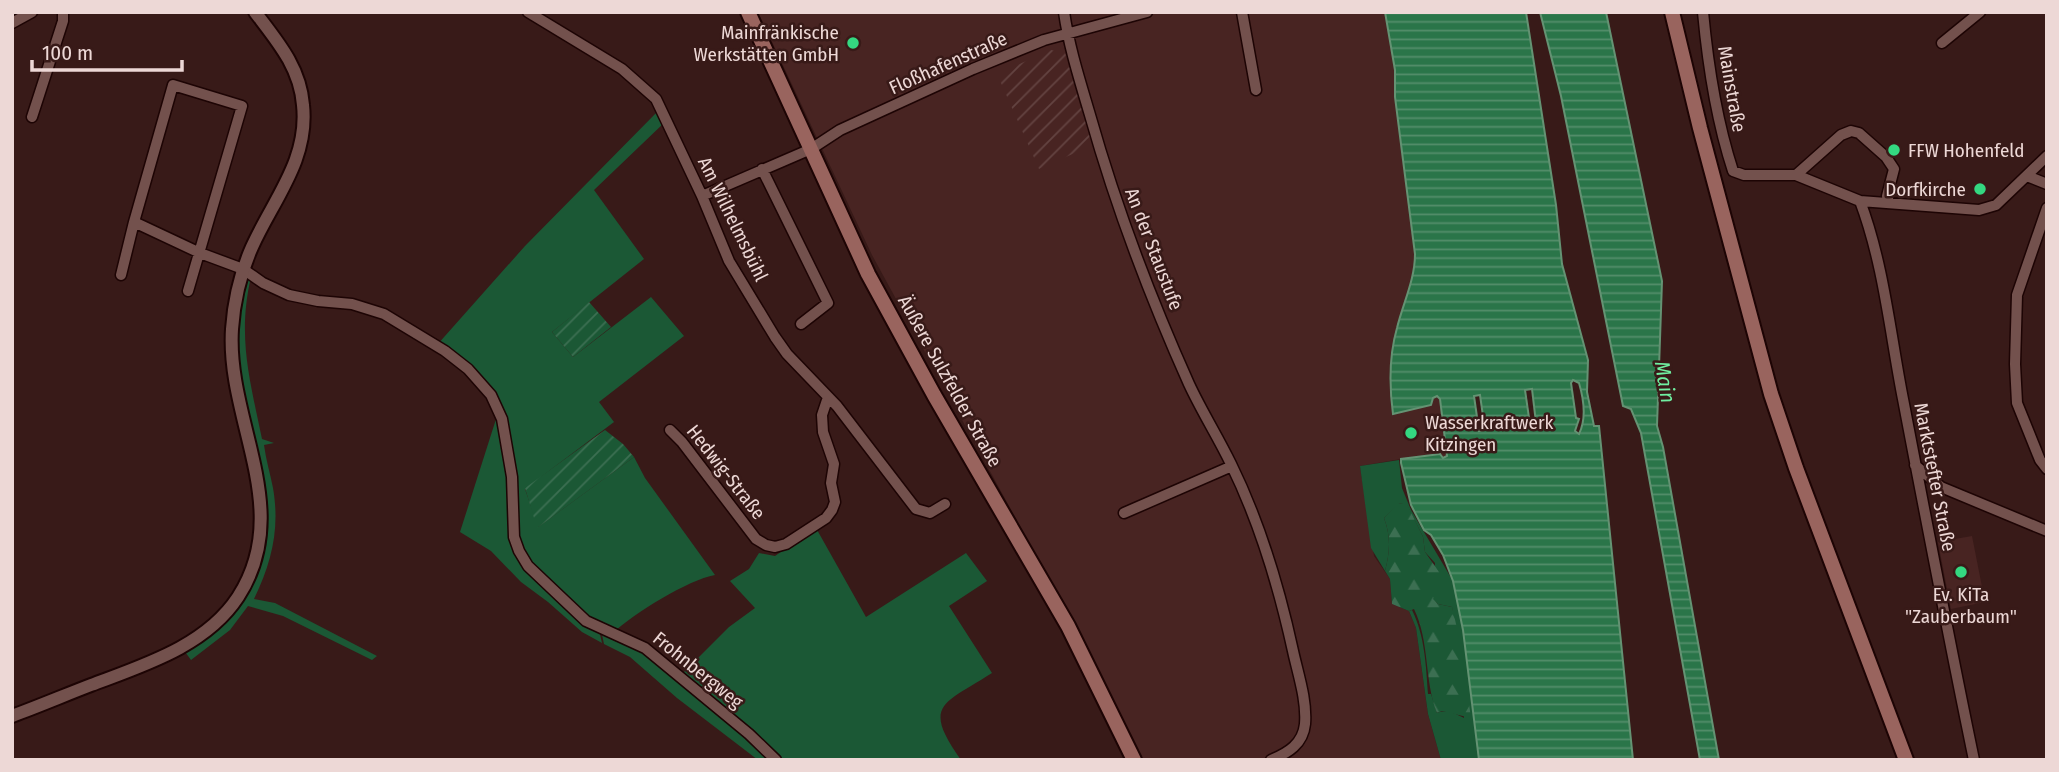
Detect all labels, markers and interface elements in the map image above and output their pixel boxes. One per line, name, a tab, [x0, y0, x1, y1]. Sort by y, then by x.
place label: Mainfränkische Werkstätten GmbH	[694, 21, 839, 66]
street label: Floßhafenstraße	[885, 27, 1011, 99]
scale bar	[32, 28, 182, 72]
marker: Mainfränkische Werkstätten GmbH	[845, 35, 861, 51]
text: 100 m	[42, 40, 93, 66]
street label: Mainstraße	[1713, 44, 1751, 134]
place label: FFW Hohenfeld	[1908, 139, 2024, 162]
marker: FFW Hohenfeld	[1886, 142, 1902, 158]
street label: Am Wilhelmsbühl	[693, 153, 773, 285]
place label: Dorfkirche	[1885, 178, 1966, 201]
marker: Dorfkirche	[1972, 181, 1988, 197]
street label: An der Staustufe	[1120, 185, 1188, 313]
street label: Äußere Sulzfelder Straße	[893, 291, 1007, 471]
water label: Main	[1649, 359, 1681, 405]
street label: Marktstefter Straße	[1909, 401, 1961, 553]
place label: Wasserkraftwerk Kitzingen	[1425, 411, 1554, 456]
street label: Hedwig-Straße	[682, 420, 770, 524]
marker: Wasserkraftwerk Kitzingen	[1403, 425, 1419, 441]
marker: Ev. KiTa "Zauberbaum"	[1953, 564, 1969, 580]
place label: Ev. KiTa "Zauberbaum"	[1905, 583, 2017, 628]
street label: Frohnbergweg	[648, 627, 748, 713]

